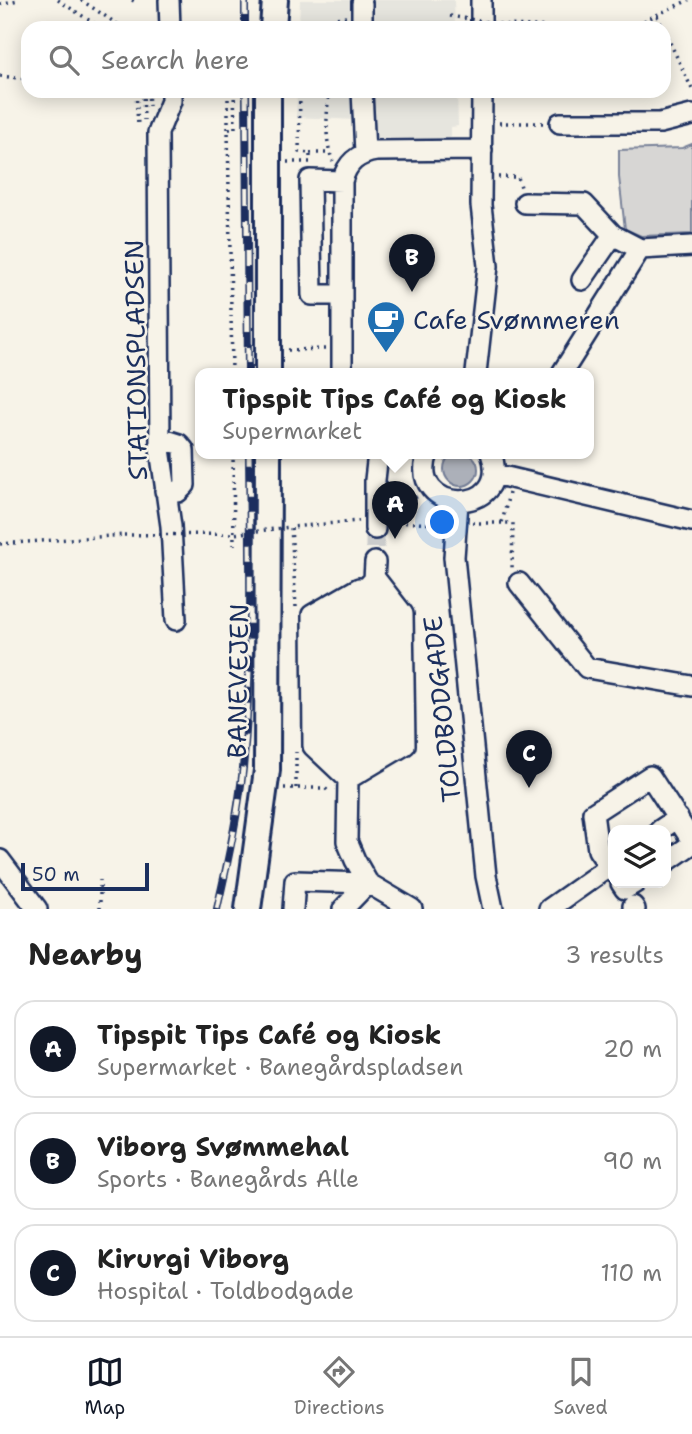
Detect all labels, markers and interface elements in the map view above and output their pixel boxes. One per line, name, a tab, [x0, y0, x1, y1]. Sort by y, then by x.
search box	[21, 21, 671, 98]
icon: search	[45, 41, 83, 79]
text: Search here	[101, 42, 250, 77]
pin: B	[389, 234, 435, 292]
street label: STATIONSPLADSEN	[116, 239, 155, 481]
cafe icon: Cafe Svømmeren	[365, 299, 407, 354]
place label: Cafe Svømmeren	[413, 302, 620, 337]
popup	[195, 368, 594, 459]
text: Tipspit Tips Café og Kiosk	[222, 381, 567, 416]
text: Supermarket	[222, 416, 362, 446]
pin: A	[372, 481, 418, 539]
your location	[425, 505, 459, 539]
street label: BANEVEJEN	[219, 603, 256, 759]
street label: TOLDBODGADE	[414, 614, 469, 804]
pin: C	[506, 730, 552, 788]
map controls	[608, 825, 671, 888]
button: layers	[608, 825, 671, 888]
scale bar	[21, 860, 149, 892]
text: 50 m	[32, 862, 80, 887]
text: Nearby	[28, 934, 143, 975]
text: 3 results	[565, 940, 664, 970]
text: Tipspit Tips Café og Kiosk	[97, 1017, 441, 1052]
text: A	[44, 1034, 62, 1064]
text: 20 m	[603, 1034, 662, 1064]
text: Supermarket · Banegårdspladsen	[97, 1052, 463, 1082]
text: Viborg Svømmehal	[97, 1129, 349, 1164]
text: B	[46, 1146, 60, 1176]
text: 90 m	[602, 1146, 662, 1176]
text: Sports · Banegårds Alle	[97, 1164, 359, 1194]
text: Kirurgi Viborg	[97, 1241, 289, 1276]
text: C	[46, 1258, 60, 1288]
text: 110 m	[600, 1258, 662, 1288]
text: Hospital · Toldbodgade	[97, 1276, 354, 1306]
tab: Map	[84, 1353, 125, 1420]
tab: Directions	[294, 1353, 385, 1420]
tab: Saved	[554, 1353, 608, 1420]

